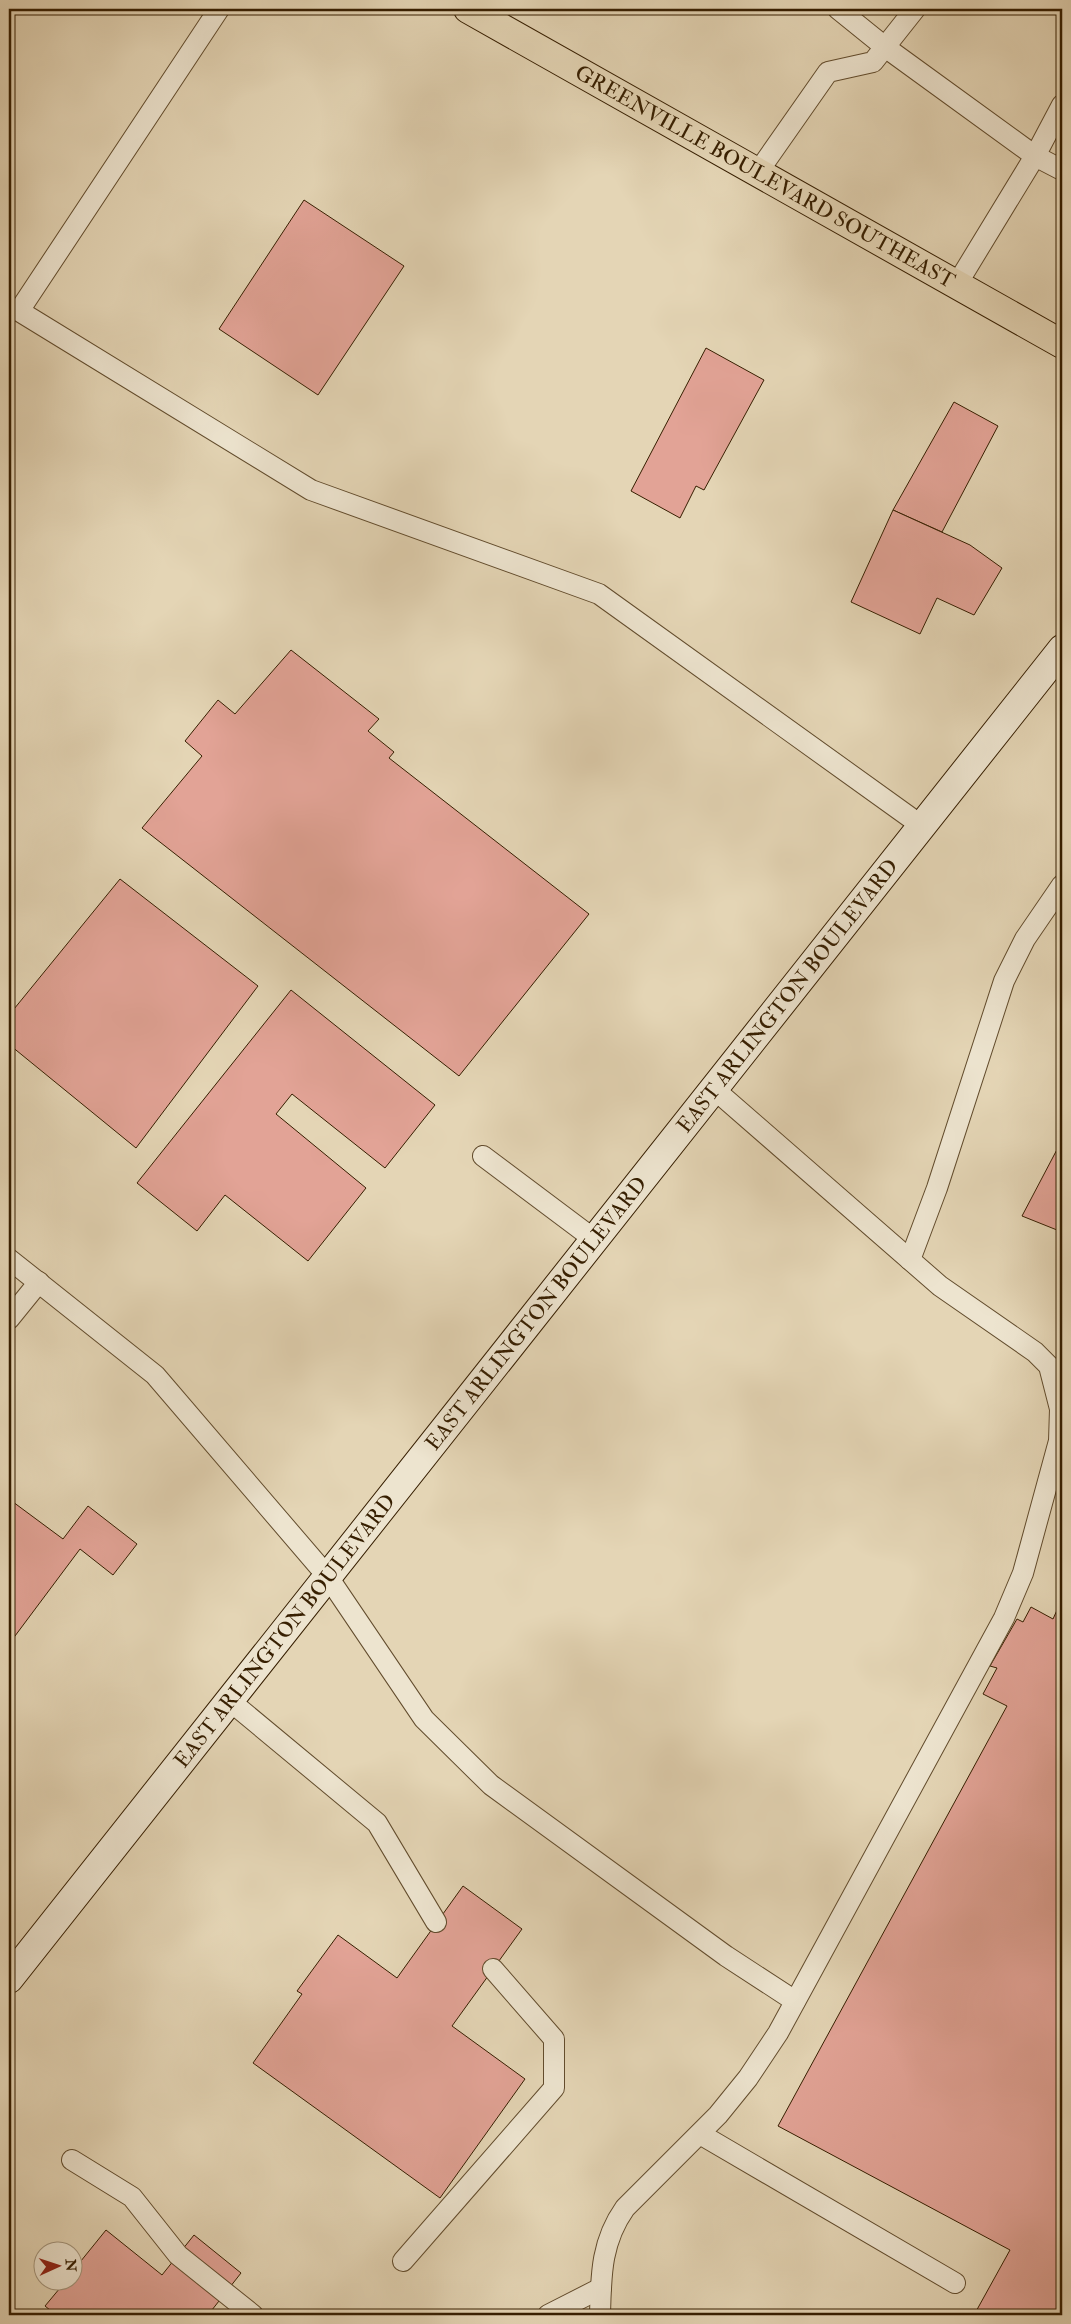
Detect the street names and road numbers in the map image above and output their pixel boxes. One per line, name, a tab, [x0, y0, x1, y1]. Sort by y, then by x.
street label: GREENVILLE BOULEVARD SOUTHEAST	[570, 59, 960, 295]
street label: EAST ARLINGTON BOULEVARD	[671, 853, 904, 1138]
street label: EAST ARLINGTON BOULEVARD	[419, 1171, 653, 1456]
street label: EAST ARLINGTON BOULEVARD	[168, 1488, 401, 1773]

